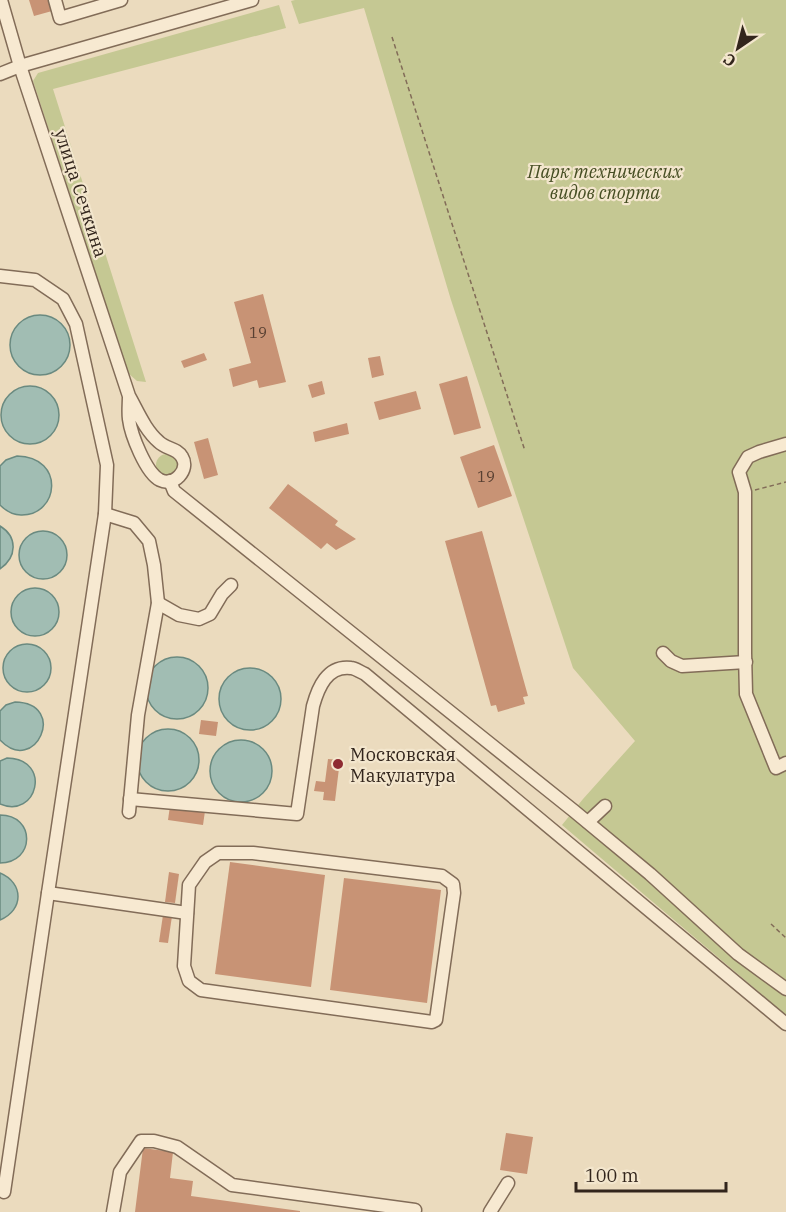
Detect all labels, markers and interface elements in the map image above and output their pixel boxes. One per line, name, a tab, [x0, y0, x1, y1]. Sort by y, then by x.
north arrow	[708, 18, 768, 78]
text: С	[719, 49, 739, 72]
street label: улица Сечкина	[49, 126, 113, 260]
park label: Парк технических видов спорта	[526, 160, 683, 204]
house number: 19	[249, 323, 267, 342]
house number: 19	[477, 467, 495, 486]
place label: Московская Макулатура	[350, 743, 456, 787]
marker: Московская Макулатура	[331, 757, 345, 771]
scale bar	[576, 1155, 726, 1193]
text: 100 m	[585, 1164, 639, 1187]

